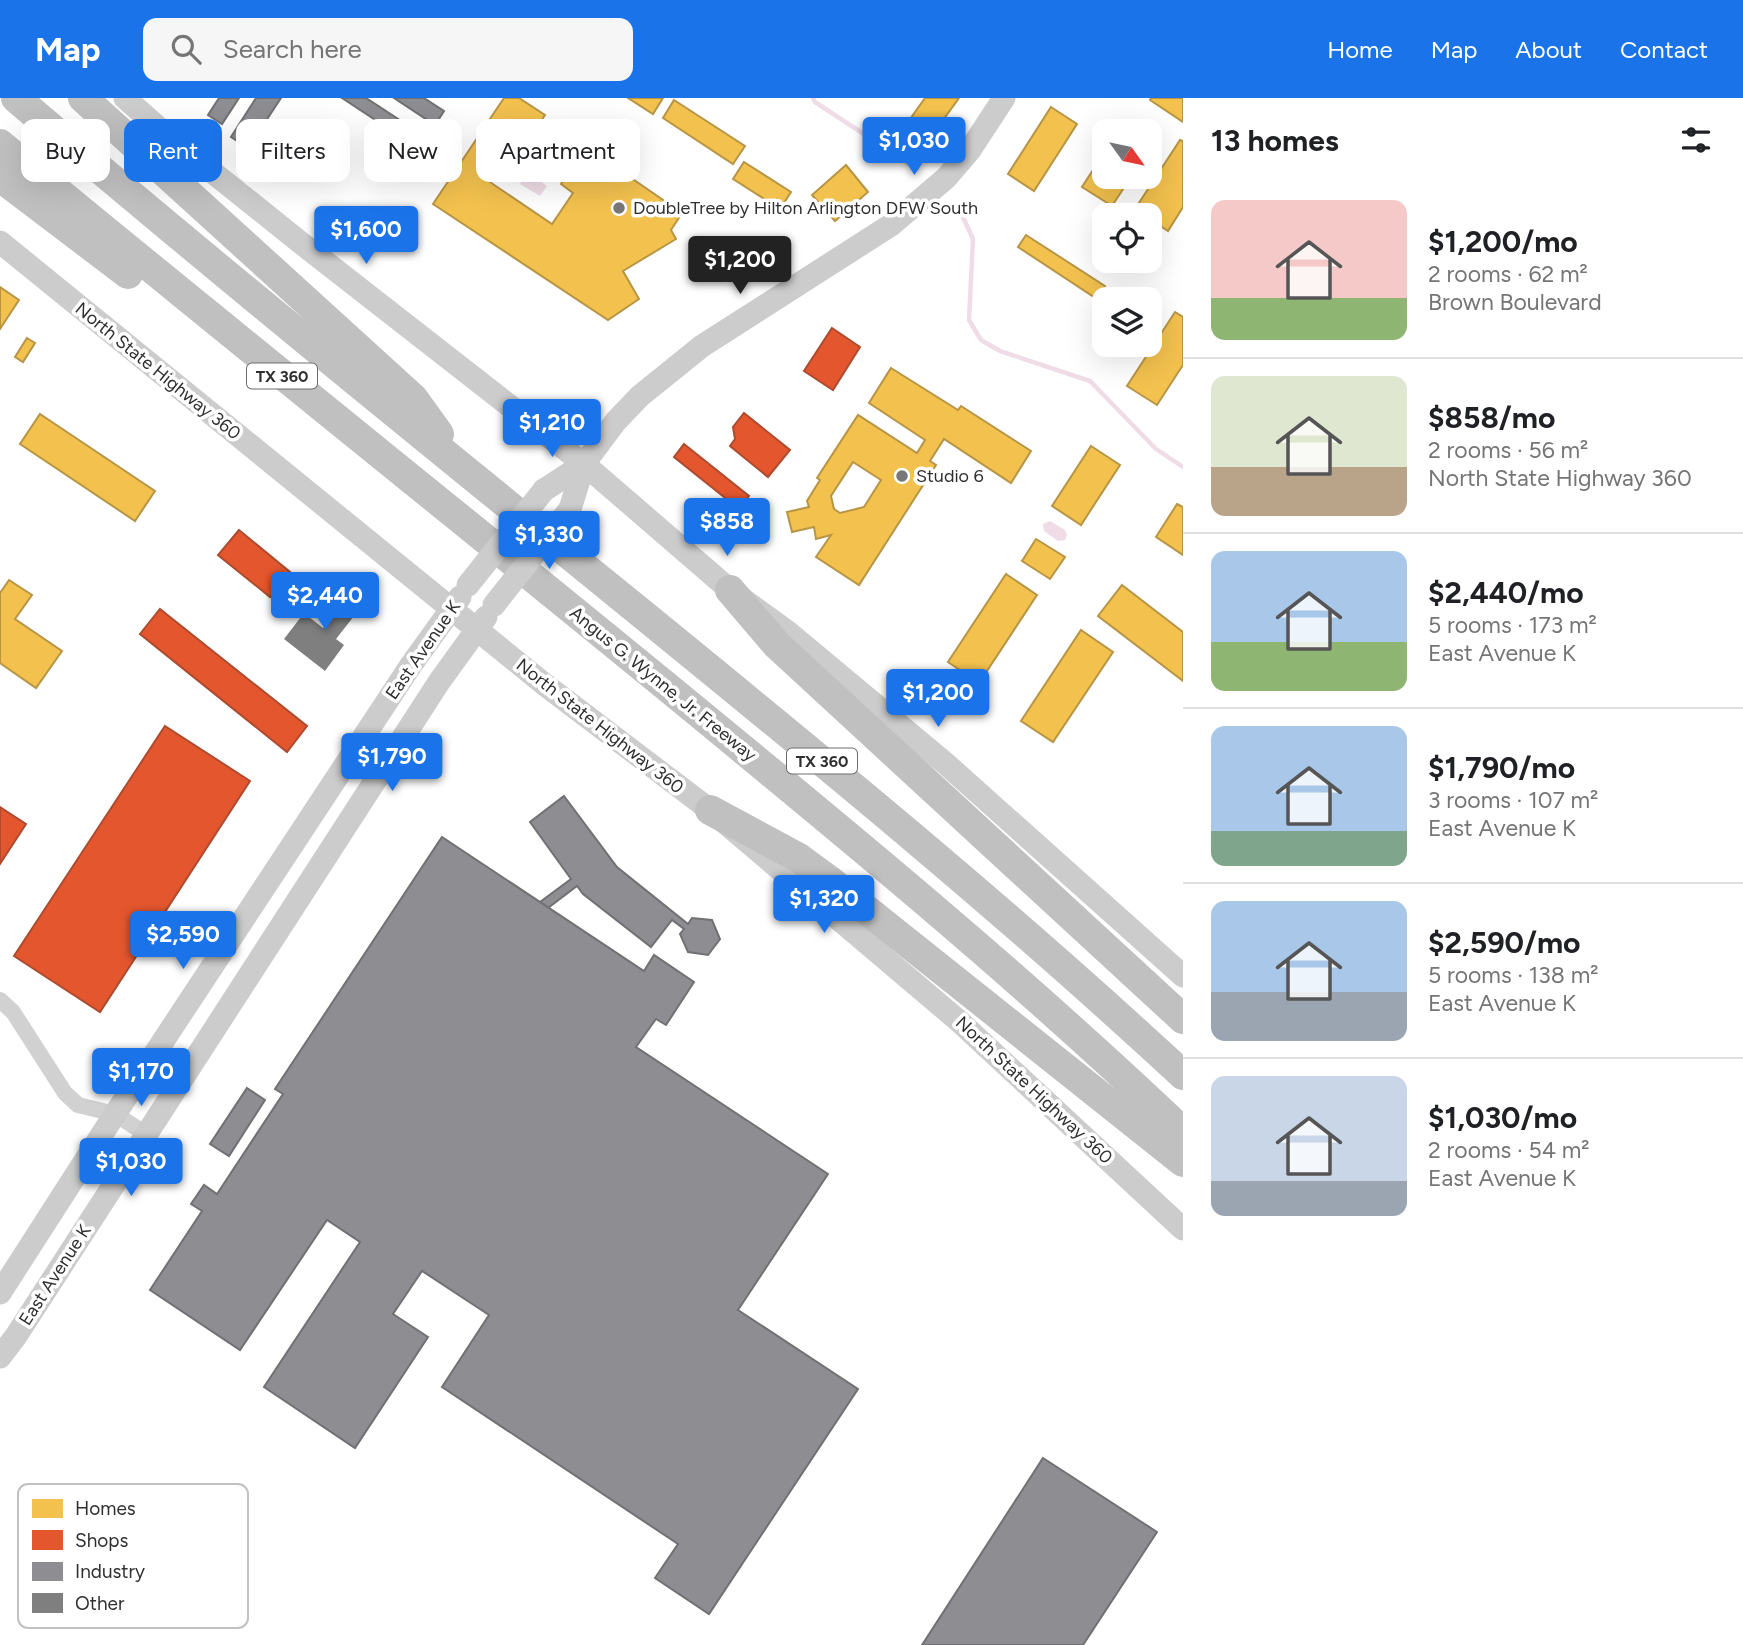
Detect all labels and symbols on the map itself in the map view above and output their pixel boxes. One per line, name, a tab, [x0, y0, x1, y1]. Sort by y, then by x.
pin: $1,030	[857, 118, 971, 177]
north arrow	[1092, 119, 1162, 189]
place label: DoubleTree by Hilton Arlington DFW South	[633, 197, 978, 219]
marker: DoubleTree by Hilton Arlington DFW South	[611, 200, 627, 216]
pin: $1,600	[309, 206, 423, 266]
pin: $1,200	[683, 236, 797, 296]
street label: North State Highway 360	[71, 298, 245, 444]
road number: TX 360	[247, 364, 317, 388]
pin: $1,210	[495, 400, 609, 459]
place label: Studio 6	[916, 465, 984, 487]
marker: Studio 6	[894, 468, 910, 484]
pin: $858	[686, 498, 768, 558]
pin: $1,330	[492, 512, 606, 571]
pin: $2,440	[268, 573, 382, 632]
street label: East Avenue K	[381, 596, 465, 704]
street label: Angus G. Wynne, Jr. Freeway	[565, 602, 761, 766]
street label: North State Highway 360	[512, 654, 688, 798]
pin: $1,200	[881, 670, 995, 729]
pin: $1,790	[335, 734, 449, 793]
road number: TX 360	[787, 748, 857, 774]
pin: $1,320	[767, 876, 881, 935]
pin: $2,590	[126, 912, 240, 971]
street label: North State Highway 360	[951, 1012, 1117, 1168]
pin: $1,170	[84, 1048, 198, 1108]
pin: $1,030	[74, 1138, 188, 1198]
street label: East Avenue K	[14, 1220, 96, 1330]
legend	[18, 1484, 248, 1628]
text: Homes	[75, 1497, 136, 1520]
text: Shops	[75, 1529, 129, 1552]
text: Industry	[75, 1560, 145, 1583]
text: Other	[75, 1592, 125, 1615]

